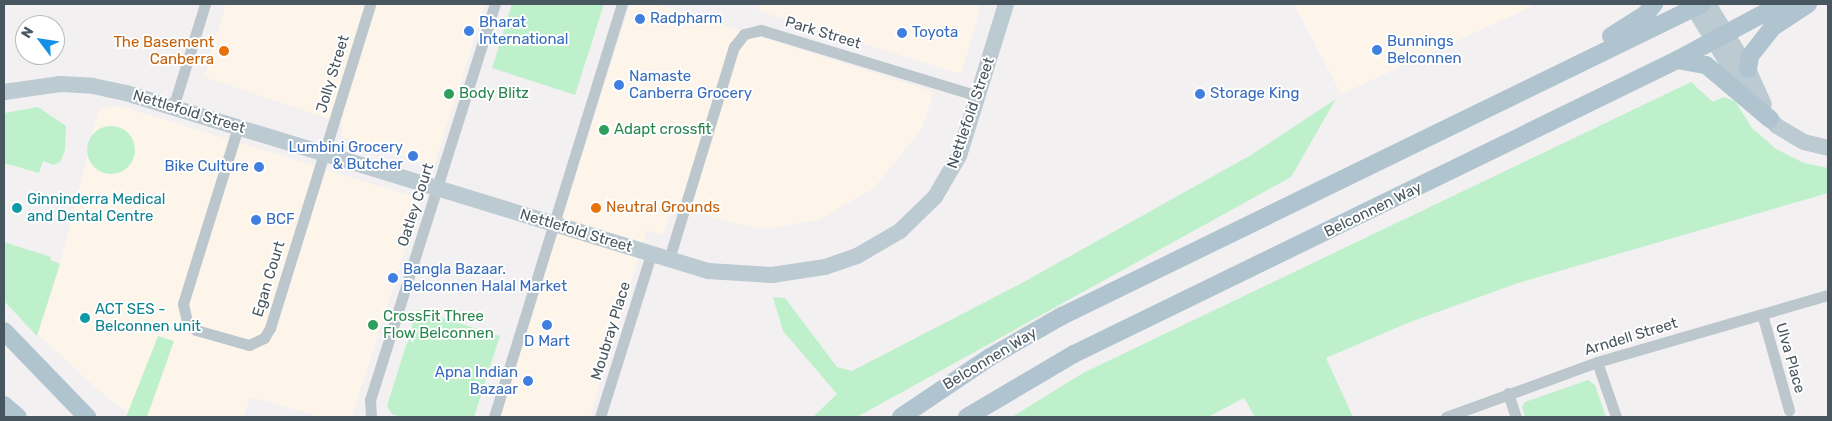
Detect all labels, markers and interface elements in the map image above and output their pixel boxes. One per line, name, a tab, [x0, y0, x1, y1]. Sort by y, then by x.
place label: Radpharm	[650, 10, 722, 28]
place label: Bharat International	[479, 13, 568, 48]
marker: Radpharm	[634, 13, 646, 25]
street label: Park Street	[783, 13, 863, 53]
north arrow	[15, 15, 65, 65]
text: N	[18, 24, 37, 41]
place label: Toyota	[912, 24, 958, 42]
marker: Bharat International	[463, 25, 475, 37]
marker: Toyota	[896, 27, 908, 39]
place label: Bunnings Belconnen	[1387, 32, 1462, 67]
place label: The Basement Canberra	[113, 33, 214, 68]
street label: Jolly Street	[313, 33, 353, 115]
marker: Bunnings Belconnen	[1371, 44, 1383, 56]
marker: The Basement Canberra	[218, 45, 230, 57]
street label: Nettlefold Street	[944, 55, 998, 171]
place label: Namaste Canberra Grocery	[629, 67, 752, 102]
marker: Namaste Canberra Grocery	[613, 79, 625, 91]
place label: Body Blitz	[459, 85, 529, 103]
place label: Storage King	[1210, 85, 1299, 103]
street label: Nettlefold Street	[131, 86, 247, 138]
marker: Body Blitz	[443, 88, 455, 100]
marker: Storage King	[1194, 88, 1206, 100]
place label: Adapt crossfit	[614, 121, 711, 139]
marker: Adapt crossfit	[598, 124, 610, 136]
place label: Lumbini Grocery & Butcher	[288, 138, 403, 173]
marker: Lumbini Grocery & Butcher	[407, 150, 419, 162]
place label: Bike Culture	[164, 158, 249, 176]
marker: Bike Culture	[253, 161, 265, 173]
street label: Oatley Court	[394, 161, 438, 249]
street label: Belconnen Way	[1321, 179, 1425, 241]
place label: Ginninderra Medical and Dental Centre	[27, 190, 165, 225]
place label: Neutral Grounds	[606, 199, 720, 217]
marker: Ginninderra Medical and Dental Centre	[11, 202, 23, 214]
marker: Neutral Grounds	[590, 202, 602, 214]
street label: Nettlefold Street	[518, 205, 634, 257]
place label: BCF	[266, 211, 295, 229]
marker: BCF	[250, 214, 262, 226]
street label: Egan Court	[249, 239, 289, 319]
place label: Bangla Bazaar. Belconnen Halal Market	[403, 260, 567, 295]
marker: Bangla Bazaar. Belconnen Halal Market	[387, 272, 399, 284]
street label: Moubray Place	[587, 279, 635, 383]
place label: ACT SES - Belconnen unit	[95, 300, 201, 335]
place label: CrossFit Three Flow Belconnen	[383, 307, 494, 342]
marker: ACT SES - Belconnen unit	[79, 312, 91, 324]
street label: Arndell Street	[1582, 314, 1680, 360]
marker: CrossFit Three Flow Belconnen	[367, 319, 379, 331]
marker: D Mart	[541, 319, 553, 331]
street label: Ulva Place	[1771, 321, 1809, 395]
street label: Belconnen Way	[940, 324, 1040, 394]
place label: D Mart	[524, 333, 570, 351]
place label: Apna Indian Bazaar	[435, 363, 518, 398]
marker: Apna Indian Bazaar	[522, 375, 534, 387]

